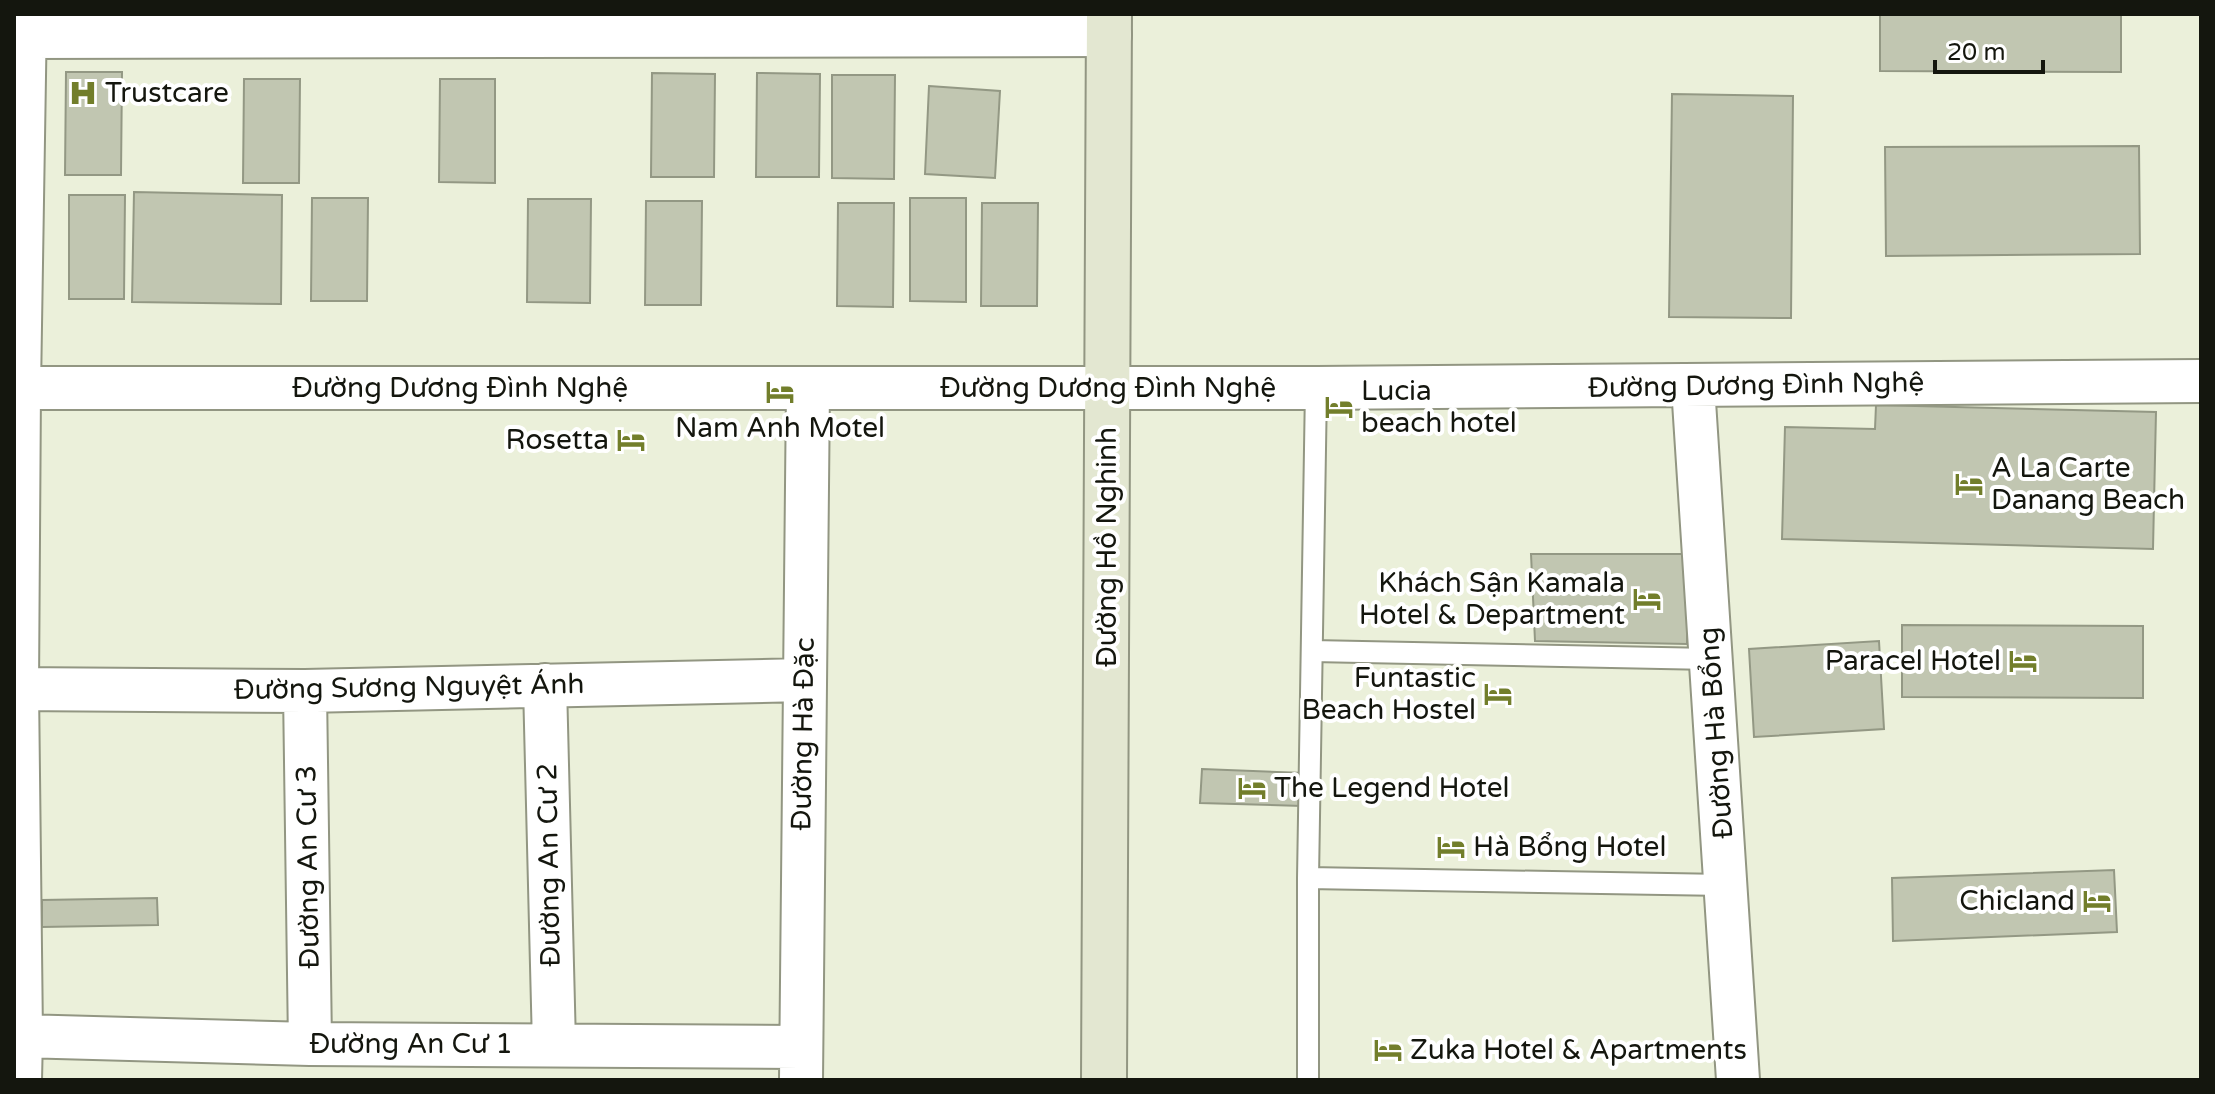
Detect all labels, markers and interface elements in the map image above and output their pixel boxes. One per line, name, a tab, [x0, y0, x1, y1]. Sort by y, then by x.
scale bar	[1935, 24, 2043, 74]
text: 20 m	[1947, 38, 2005, 67]
place label: Trustcare	[105, 76, 229, 110]
hospital icon: Trustcare	[68, 78, 98, 108]
street label: Đường Dương Đình Nghệ	[1588, 365, 1924, 405]
street label: Đường Dương Đình Nghệ	[292, 371, 628, 405]
street label: Đường Dương Đình Nghệ	[940, 371, 1276, 405]
place label: Lucia beach hotel	[1361, 374, 1517, 440]
hotel icon: Nam Anh Motel	[765, 377, 795, 407]
hotel icon: Lucia beach hotel	[1324, 392, 1354, 422]
place label: Nam Anh Motel	[675, 411, 885, 445]
place label: Rosetta	[506, 423, 609, 457]
hotel icon: Rosetta	[616, 425, 646, 455]
street label: Đường Hồ Nghinh	[1090, 427, 1124, 667]
place label: A La Carte Danang Beach	[1991, 451, 2185, 517]
hotel icon: A La Carte Danang Beach	[1954, 469, 1984, 499]
place label: Khách Sận Kamala Hotel & Department	[1359, 566, 1625, 632]
hotel icon: Khách Sận Kamala Hotel & Department	[1632, 584, 1662, 614]
street label: Đường Hà Bổng	[1692, 626, 1740, 840]
street label: Đường Hà Đặc	[784, 637, 822, 831]
place label: Paracel Hotel	[1825, 644, 2001, 678]
hotel icon: Paracel Hotel	[2008, 646, 2038, 676]
place label: Funtastic Beach Hostel	[1301, 661, 1476, 727]
street label: Đường Sương Nguyệt Ánh	[233, 667, 585, 707]
hotel icon: Funtastic Beach Hostel	[1483, 679, 1513, 709]
street label: Đường An Cư 2	[530, 763, 568, 967]
street label: Đường An Cư 3	[289, 765, 327, 969]
place label: The Legend Hotel	[1274, 771, 1510, 805]
hotel icon: The Legend Hotel	[1237, 773, 1267, 803]
place label: Hà Bổng Hotel	[1473, 830, 1666, 864]
hotel icon: Hà Bổng Hotel	[1436, 832, 1466, 862]
place label: Chicland	[1959, 884, 2075, 918]
hotel icon: Chicland	[2082, 886, 2112, 916]
street label: Đường An Cư 1	[309, 1027, 513, 1061]
place label: Zuka Hotel & Apartments	[1410, 1033, 1747, 1067]
hotel icon: Zuka Hotel & Apartments	[1373, 1035, 1403, 1065]

